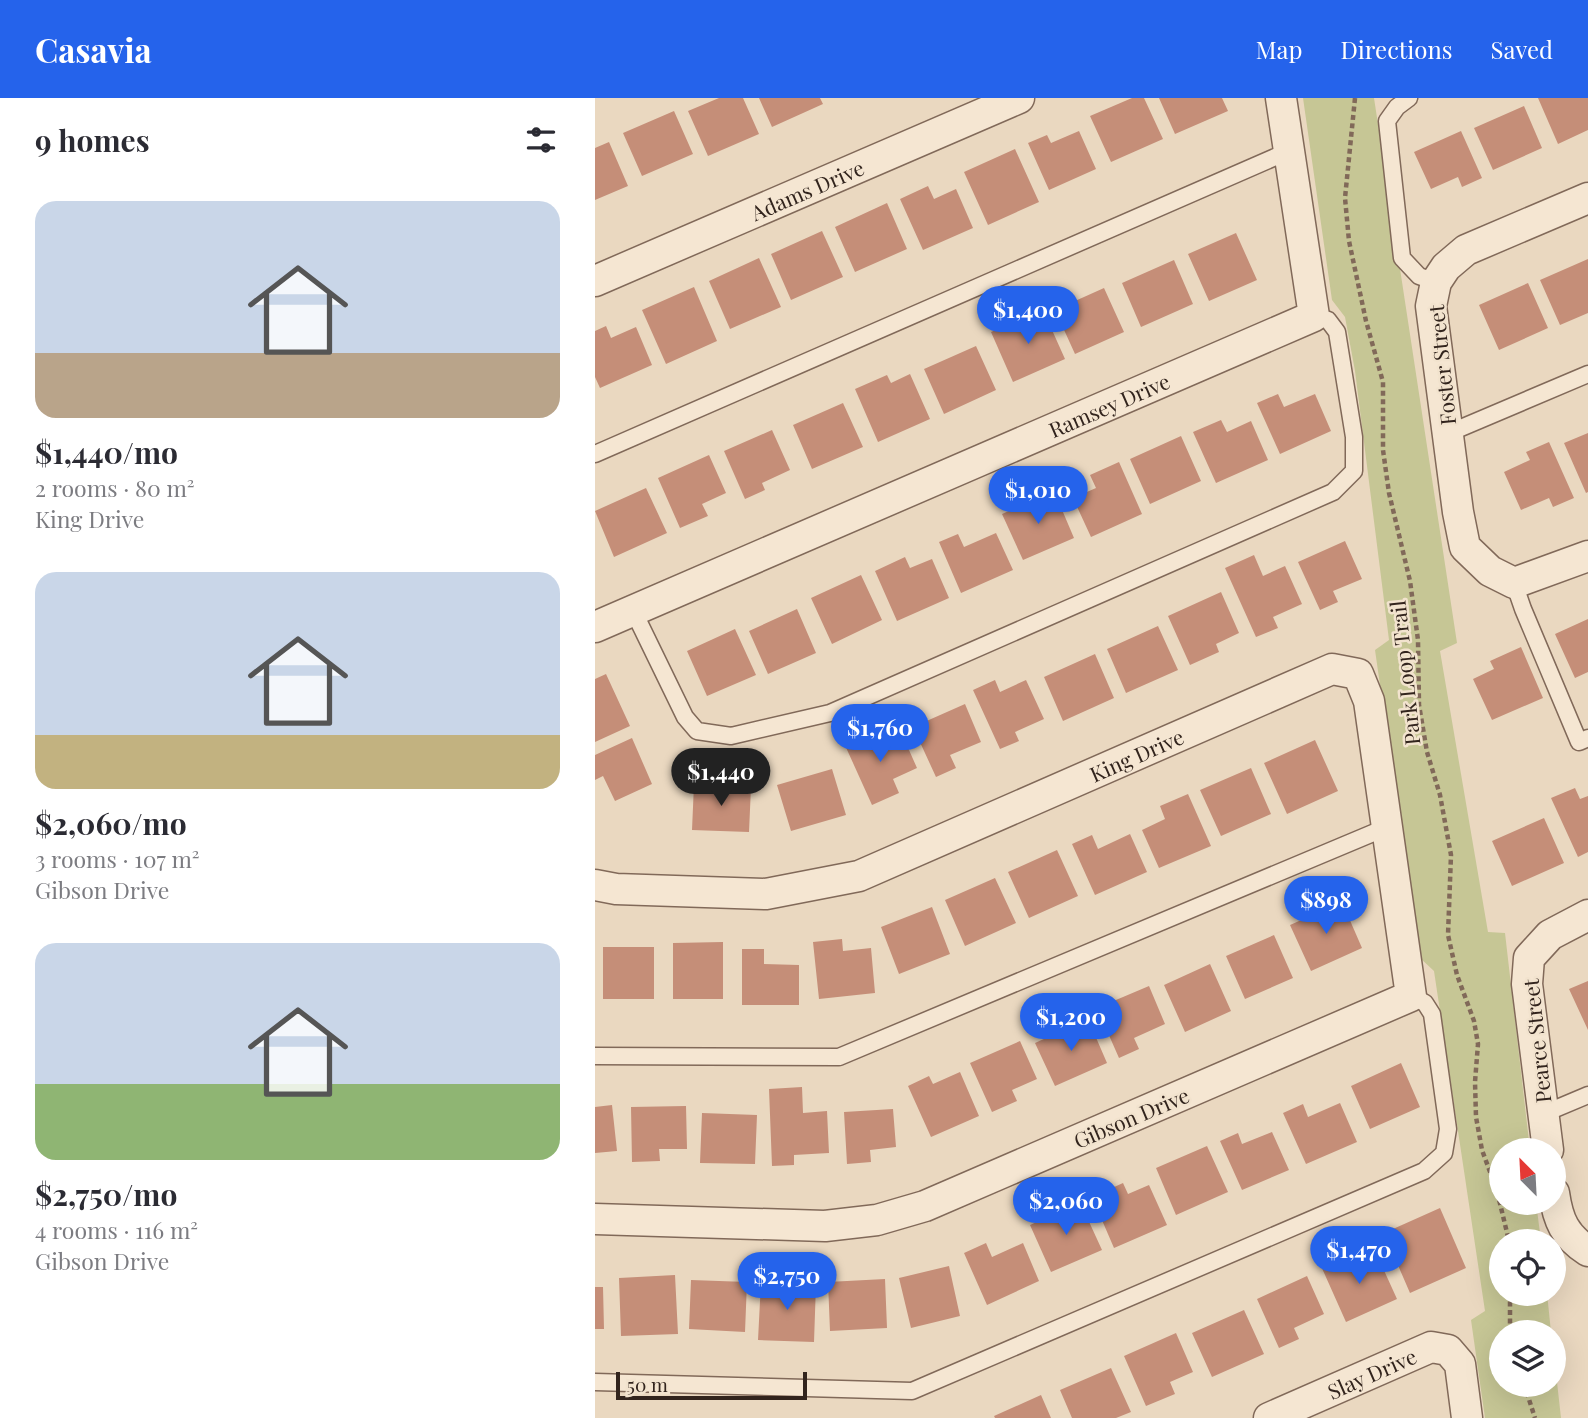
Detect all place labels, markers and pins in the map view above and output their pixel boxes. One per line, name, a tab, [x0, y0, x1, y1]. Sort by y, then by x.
pin: $1,400	[971, 286, 1085, 346]
pin: $1,010	[981, 466, 1095, 526]
pin: $1,760	[823, 704, 937, 764]
pin: $1,440	[664, 748, 778, 808]
pin: $898	[1285, 876, 1367, 936]
pin: $1,200	[1014, 993, 1128, 1053]
pin: $2,060	[1009, 1178, 1123, 1237]
pin: $1,470	[1302, 1226, 1416, 1286]
pin: $2,750	[730, 1252, 844, 1312]

